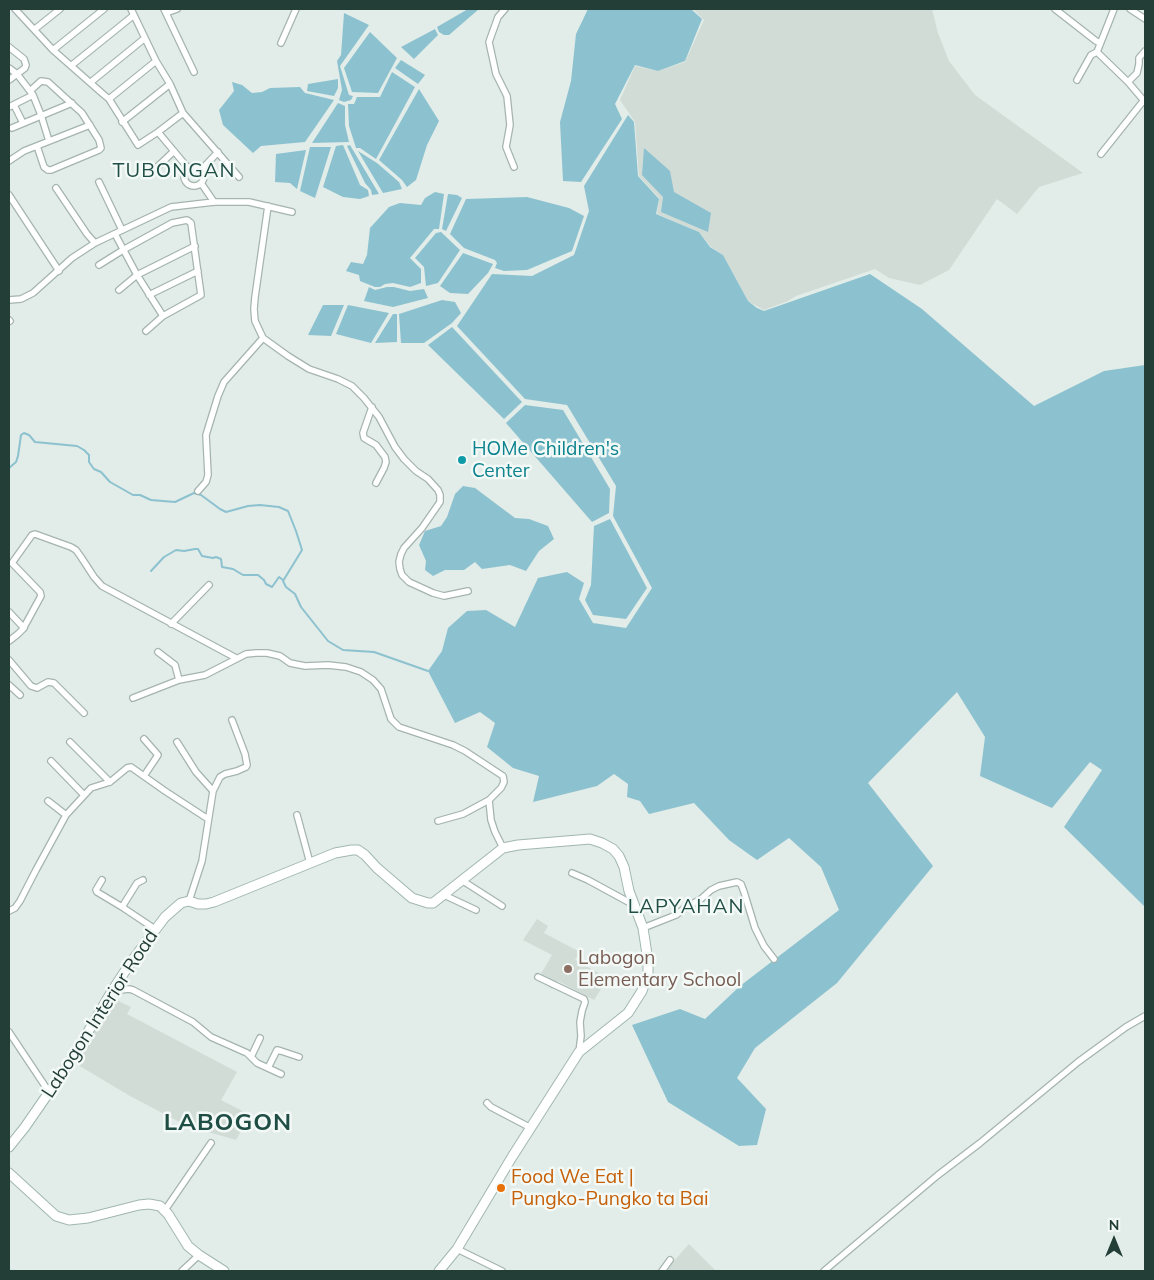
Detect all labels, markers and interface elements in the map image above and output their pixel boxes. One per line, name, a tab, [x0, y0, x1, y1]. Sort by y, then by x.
district label: TUBONGAN	[112, 159, 236, 183]
place label: HOMe Children's Center	[472, 438, 619, 482]
marker: HOMe Children's Center	[456, 454, 468, 466]
district label: LAPYAHAN	[627, 895, 745, 919]
street label: Labogon Interior Road	[37, 926, 163, 1102]
place label: Labogon Elementary School	[578, 947, 741, 991]
marker: Labogon Elementary School	[562, 963, 574, 975]
district label: LABOGON	[163, 1109, 293, 1137]
place label: Food We Eat | Pungko-Pungko ta Bai	[511, 1166, 709, 1210]
marker: Food We Eat | Pungko-Pungko ta Bai	[495, 1182, 507, 1194]
north arrow	[1089, 1215, 1139, 1265]
text: N	[1109, 1216, 1119, 1234]

